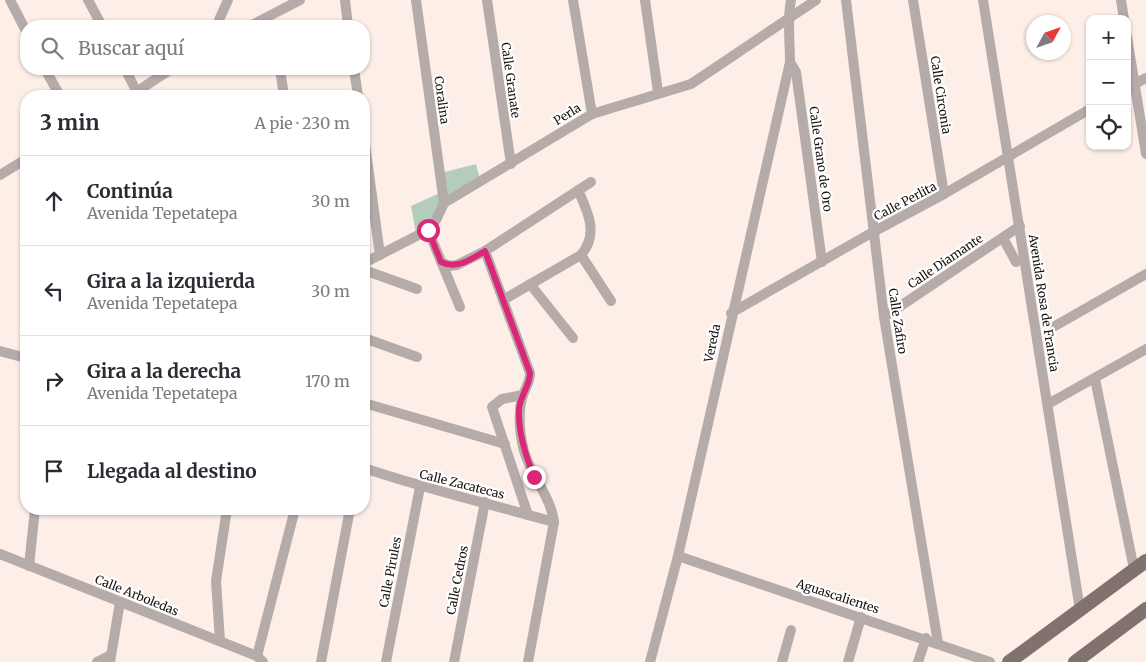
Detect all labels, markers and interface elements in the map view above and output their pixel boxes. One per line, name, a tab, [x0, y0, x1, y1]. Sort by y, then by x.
north arrow	[1026, 15, 1071, 60]
map controls	[1086, 15, 1131, 150]
button: +	[1086, 15, 1131, 60]
search box	[20, 20, 370, 75]
icon: search	[38, 34, 66, 62]
text: Buscar aquí	[78, 36, 184, 60]
street label: Calle Granate	[498, 41, 524, 119]
street label: Calle Circonia	[927, 55, 955, 136]
button: −	[1086, 60, 1131, 105]
street label: Coralina	[431, 75, 453, 126]
street label: Perla	[551, 100, 584, 128]
street label: Calle Grano de Oro	[806, 105, 836, 213]
button: locate	[1086, 105, 1131, 150]
text: 3 min	[40, 109, 99, 136]
text: A pie · 230 m	[254, 113, 350, 133]
street label: Calle Perlita	[871, 178, 939, 224]
text: Continúa	[87, 179, 173, 203]
icon: ahead	[40, 187, 68, 215]
text: 30 m	[311, 191, 350, 211]
text: Avenida Tepetatepa	[87, 203, 238, 223]
route start	[417, 219, 440, 242]
street label: Calle Diamante	[905, 230, 985, 292]
street label: Avenida Rosa de Francia	[1026, 232, 1062, 373]
text: Gira a la izquierda	[87, 269, 255, 293]
icon: left	[40, 277, 68, 305]
text: 30 m	[311, 281, 350, 301]
street label: Calle Zafiro	[885, 287, 911, 355]
text: Avenida Tepetatepa	[87, 293, 238, 313]
street label: Vereda	[700, 322, 723, 365]
text: Gira a la derecha	[87, 359, 241, 383]
icon: right	[40, 367, 68, 395]
text: 170 m	[305, 371, 350, 391]
text: Avenida Tepetatepa	[87, 383, 238, 403]
icon: arrive	[40, 457, 68, 485]
text: Llegada al destino	[87, 459, 257, 483]
street label: Calle Zacatecas	[418, 466, 506, 502]
route end	[523, 466, 546, 489]
street label: Calle Pirules	[376, 535, 404, 608]
street label: Calle Cedros	[443, 544, 471, 616]
street label: Calle Arboledas	[93, 571, 181, 619]
street label: Aguascalientes	[794, 575, 882, 617]

